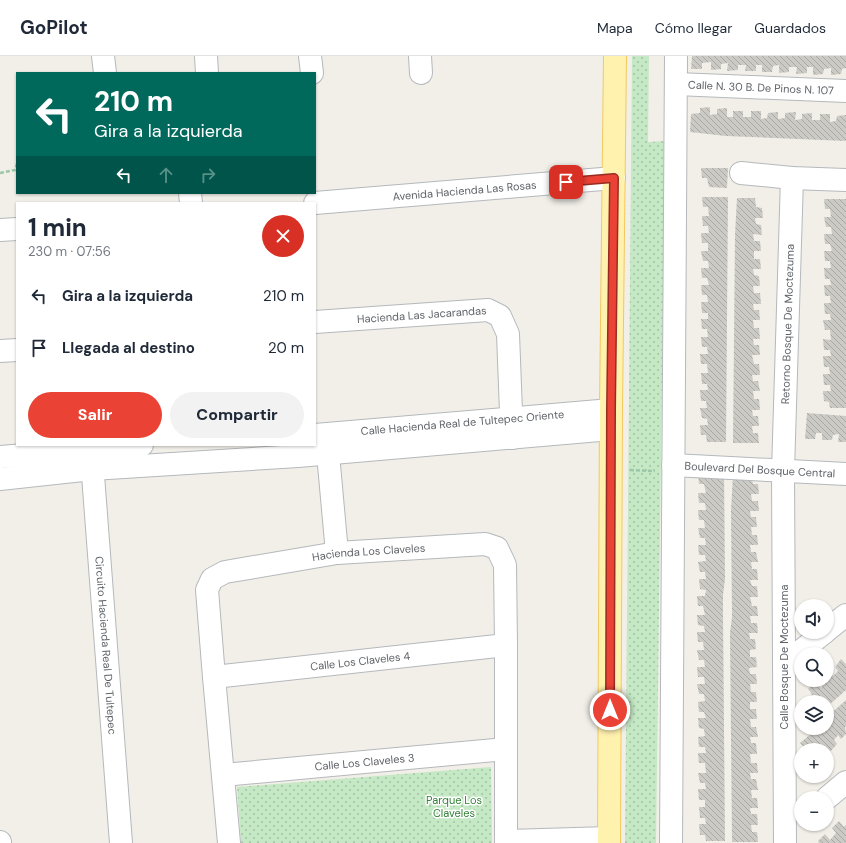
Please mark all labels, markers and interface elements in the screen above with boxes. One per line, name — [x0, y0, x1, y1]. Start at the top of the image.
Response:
text: GoPilot — [20, 15, 88, 40]
text: Mapa — [597, 19, 633, 37]
text: Cómo llegar — [655, 19, 732, 37]
text: Guardados — [754, 19, 826, 37]
street label: Calle N. 30 B. De Pinos N. 107 — [688, 77, 834, 97]
text: 210 m — [94, 83, 173, 120]
icon: left — [28, 88, 80, 140]
text: Gira a la izquierda — [94, 119, 242, 143]
icon: left — [113, 164, 135, 186]
icon: ahead — [155, 164, 177, 186]
icon: right — [197, 164, 219, 186]
pin — [549, 165, 583, 199]
icon: arrive — [555, 171, 577, 193]
street label: Avenida Hacienda Las Rosas — [392, 178, 537, 203]
text: 1 min — [28, 212, 87, 243]
button: close — [262, 215, 304, 257]
text: 230 m · 07:56 — [28, 243, 111, 260]
street label: Retorno Bosque De Moctezuma — [778, 244, 797, 404]
icon: left — [28, 285, 50, 307]
text: Gira a la izquierda — [62, 286, 193, 306]
text: 210 m — [263, 286, 304, 306]
street label: Hacienda Las Jacarandas — [357, 303, 487, 326]
icon: arrive — [28, 337, 50, 359]
text: Llegada al destino — [62, 338, 195, 358]
text: 20 m — [268, 338, 304, 358]
button: Salir — [28, 392, 162, 438]
button: Compartir — [170, 392, 304, 438]
street label: Calle Hacienda Real de Tultepec Oriente — [360, 407, 565, 438]
street label: Boulevard Del Bosque Central — [684, 459, 836, 480]
street label: Hacienda Los Claveles — [311, 541, 426, 564]
street label: Circuito Hacienda Real De Tultepec — [92, 556, 120, 735]
street label: Calle Bosque De Moctezuma — [777, 584, 791, 730]
map controls — [794, 599, 834, 831]
button: sound — [794, 599, 834, 639]
button: search — [794, 647, 834, 687]
street label: Calle Los Claveles 4 — [310, 649, 411, 673]
position arrow — [589, 689, 631, 731]
button: layers — [794, 695, 834, 735]
button: + — [794, 743, 834, 783]
street label: Calle Los Claveles 3 — [314, 750, 415, 774]
button: − — [794, 791, 834, 831]
park label: Parque Los Claveles — [426, 793, 482, 820]

